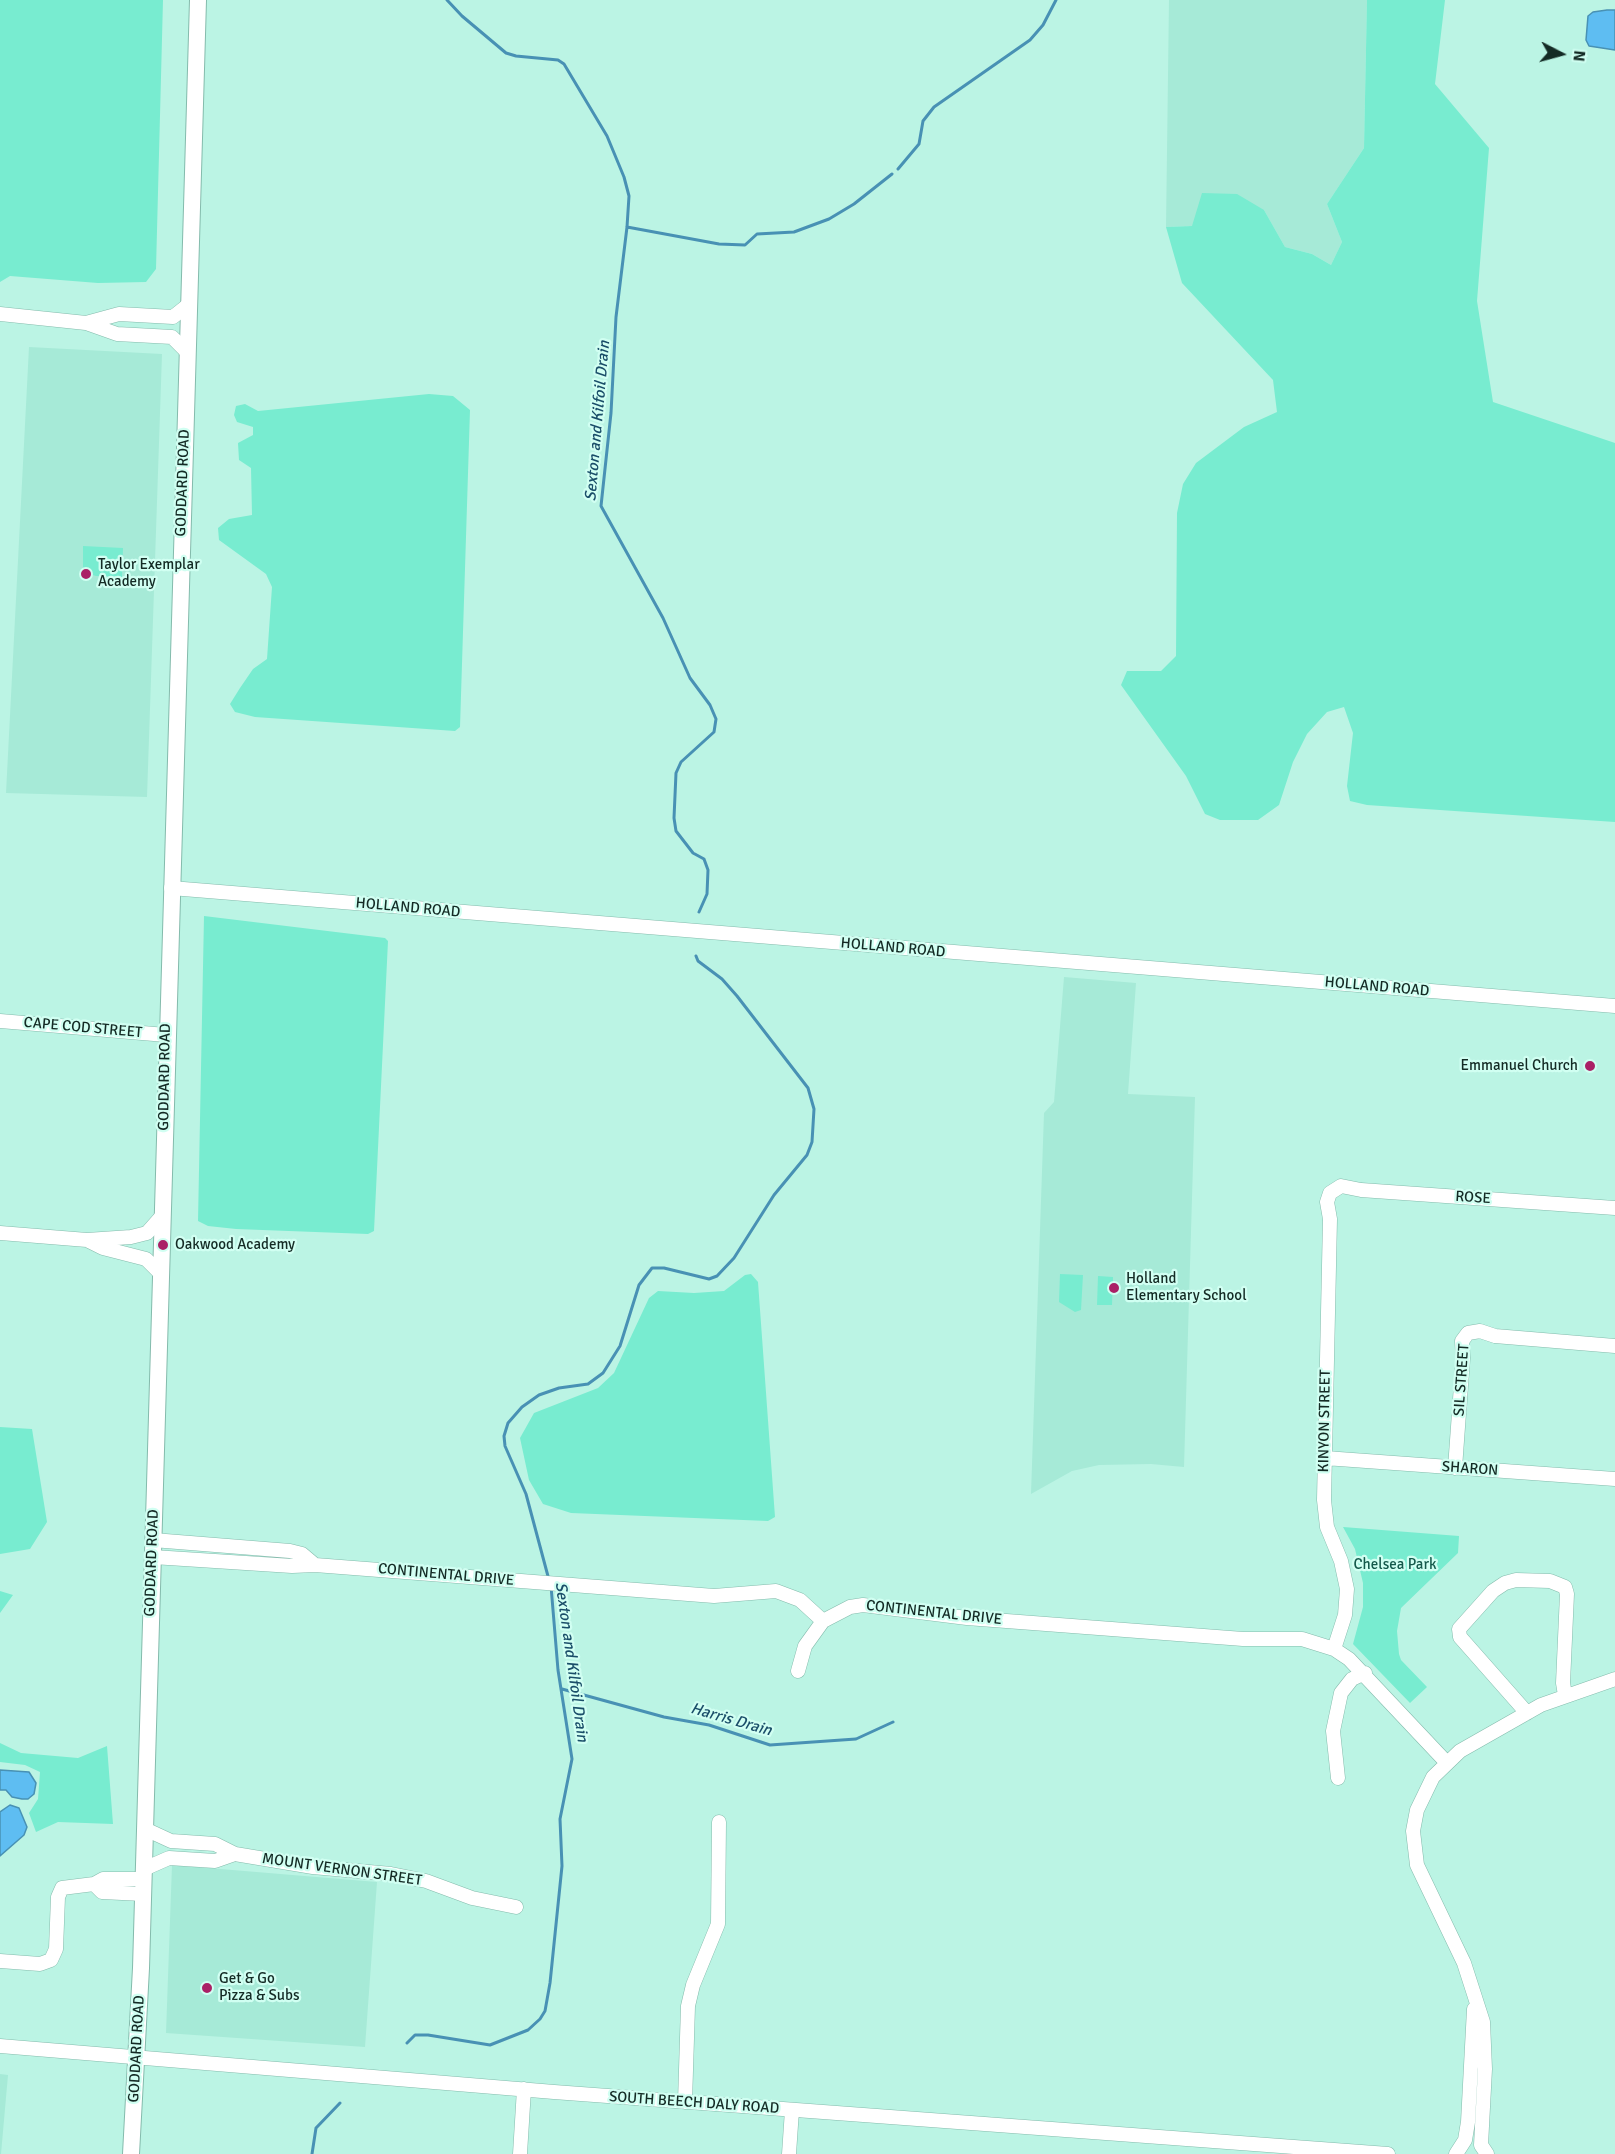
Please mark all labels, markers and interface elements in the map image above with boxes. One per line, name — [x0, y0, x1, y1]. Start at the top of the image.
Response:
north arrow — [1531, 24, 1591, 84]
text: N — [1568, 49, 1589, 62]
water label: Sexton and Kilfoil Drain — [581, 340, 615, 502]
street label: GODDARD ROAD — [172, 429, 194, 537]
place label: Taylor Exemplar Academy — [98, 556, 200, 591]
marker: Taylor Exemplar Academy — [79, 567, 93, 581]
street label: HOLLAND ROAD — [355, 894, 461, 922]
street label: HOLLAND ROAD — [840, 934, 946, 962]
street label: HOLLAND ROAD — [1324, 973, 1430, 1001]
street label: CAPE COD STREET — [23, 1014, 143, 1042]
street label: GODDARD ROAD — [155, 1023, 175, 1131]
place label: Emmanuel Church — [1461, 1057, 1578, 1075]
marker: Emmanuel Church — [1583, 1059, 1597, 1073]
street label: ROSE — [1455, 1188, 1491, 1208]
place label: Oakwood Academy — [175, 1236, 295, 1254]
marker: Oakwood Academy — [156, 1238, 170, 1252]
place label: Holland Elementary School — [1126, 1270, 1247, 1305]
marker: Holland Elementary School — [1107, 1281, 1121, 1295]
street label: SIL STREET — [1450, 1343, 1474, 1417]
street label: KINYON STREET — [1315, 1369, 1335, 1473]
street label: SHARON — [1441, 1458, 1499, 1480]
street label: GODDARD ROAD — [141, 1509, 163, 1617]
park label: Chelsea Park — [1354, 1556, 1436, 1574]
street label: CONTINENTAL DRIVE — [377, 1560, 515, 1590]
water label: Sexton and Kilfoil Drain — [550, 1581, 592, 1743]
street label: CONTINENTAL DRIVE — [865, 1597, 1003, 1629]
water label: Harris Drain — [688, 1699, 774, 1741]
street label: MOUNT VERNON STREET — [261, 1850, 423, 1890]
place label: Get & Go Pizza & Subs — [219, 1970, 300, 2005]
marker: Get & Go Pizza & Subs — [200, 1981, 214, 1995]
street label: GODDARD ROAD — [125, 1995, 149, 2103]
street label: SOUTH BEECH DALY ROAD — [608, 2088, 780, 2118]

